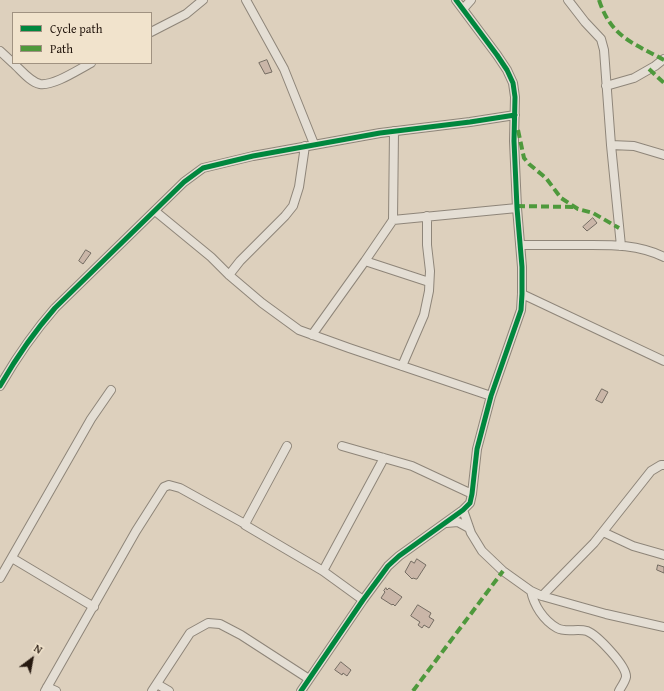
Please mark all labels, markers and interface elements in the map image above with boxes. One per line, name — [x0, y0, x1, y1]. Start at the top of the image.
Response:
legend — [12, 12, 152, 64]
text: Cycle path — [50, 20, 102, 37]
text: Path — [50, 40, 73, 57]
north arrow — [12, 639, 52, 679]
text: N — [31, 640, 46, 658]

